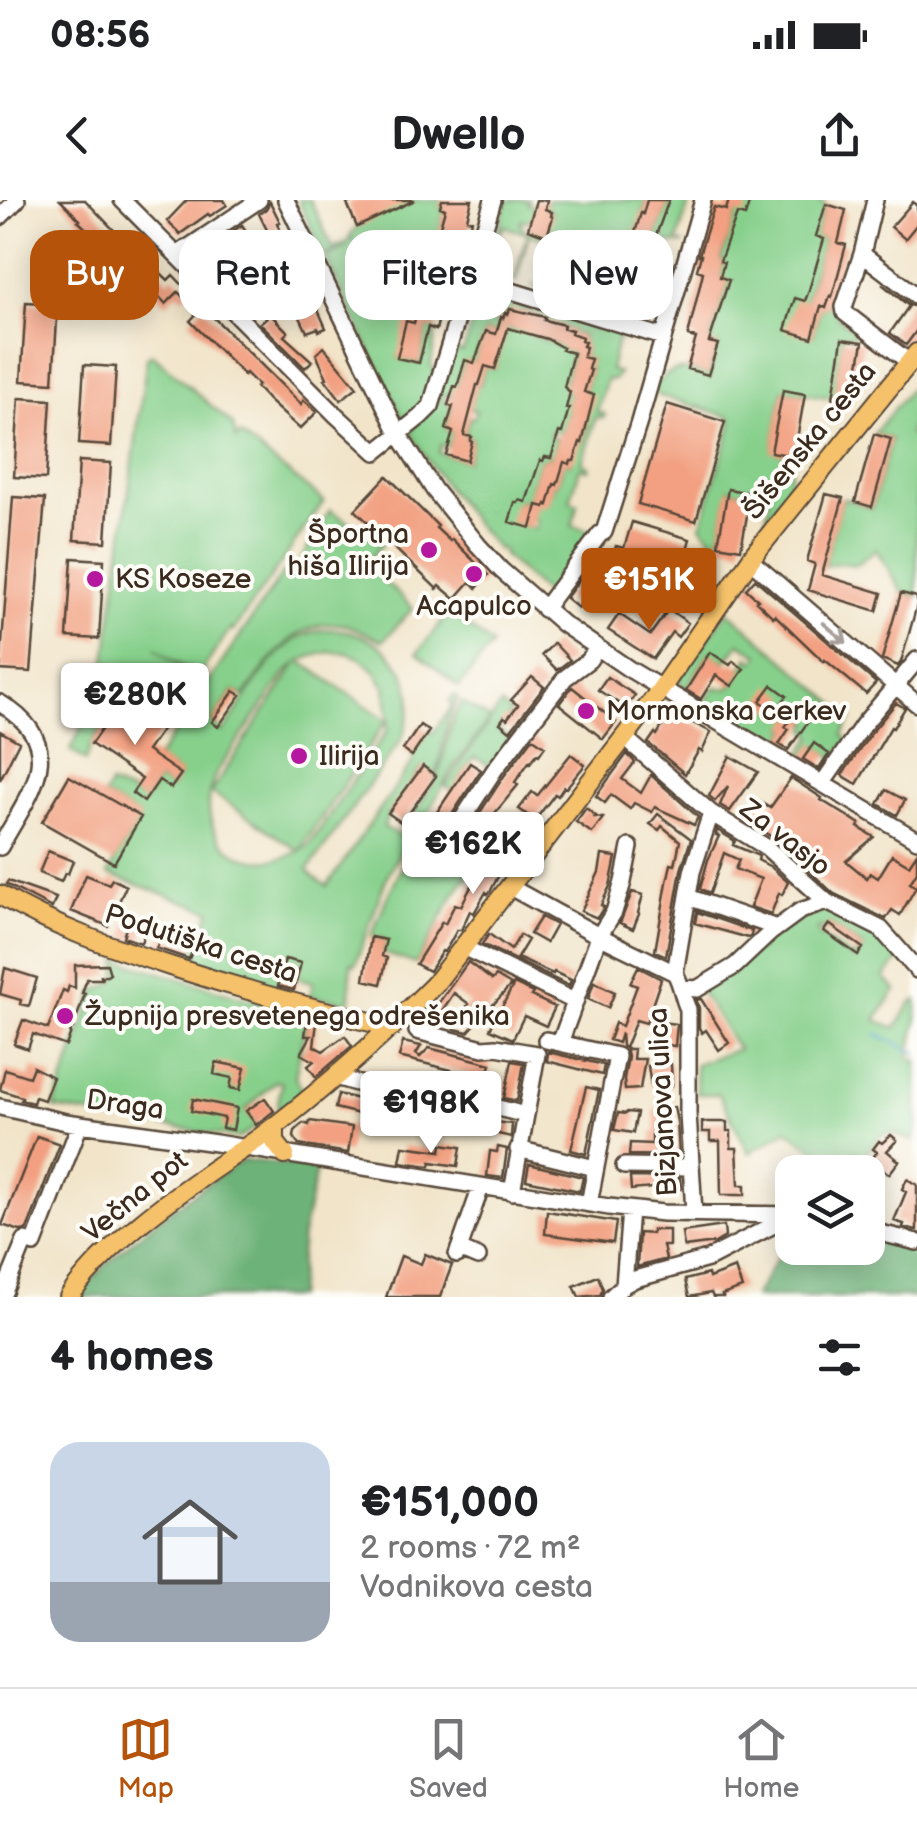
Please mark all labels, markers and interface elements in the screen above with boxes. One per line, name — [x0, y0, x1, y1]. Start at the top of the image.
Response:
text: 08:56 — [50, 13, 151, 58]
icon: back — [50, 108, 105, 163]
text: Dwello — [391, 108, 526, 163]
icon: share — [812, 108, 867, 163]
chip: Buy — [30, 230, 159, 320]
chip: Rent — [179, 230, 325, 320]
chip: Filters — [345, 230, 513, 320]
chip: New — [533, 230, 673, 320]
street label: Šišenska cesta — [737, 356, 883, 526]
place label: Športna hiša Ilirija — [287, 518, 409, 583]
marker: Športna hiša Ilirija — [418, 539, 440, 561]
pin: €151K — [579, 548, 719, 633]
text: €151K — [603, 561, 695, 600]
place label: KS Koseze — [115, 563, 251, 596]
marker: Acapulco — [463, 563, 485, 585]
marker: KS Koseze — [84, 568, 106, 590]
place label: Acapulco — [416, 590, 532, 623]
one-way arrow — [822, 621, 847, 644]
pin: €280K — [65, 663, 205, 748]
text: €280K — [83, 676, 187, 715]
place label: Mormonska cerkev — [606, 695, 847, 728]
marker: Mormonska cerkev — [575, 700, 597, 722]
place label: Ilirija — [319, 740, 380, 773]
marker: Ilirija — [288, 745, 310, 767]
street label: Za vasjo — [732, 792, 837, 884]
pin: €162K — [403, 812, 543, 897]
text: €162K — [424, 825, 522, 864]
street label: Podutiška cesta — [101, 897, 301, 991]
place label: Župnija presvetenega odrešenika — [84, 999, 510, 1033]
marker: Župnija presvetenega odrešenika — [54, 1005, 76, 1027]
street label: Bizjanova ulica — [642, 1007, 684, 1197]
pin: €198K — [361, 1071, 501, 1156]
street label: Draga — [84, 1083, 166, 1127]
text: €198K — [382, 1084, 480, 1123]
street label: Večna pot — [76, 1144, 195, 1250]
map controls — [775, 1155, 885, 1265]
button: layers — [775, 1155, 885, 1265]
icon: filters — [812, 1330, 867, 1385]
text: 4 homes — [50, 1332, 214, 1383]
text: €151,000 — [360, 1478, 539, 1529]
icon: home — [130, 1482, 250, 1602]
text: 2 rooms · 72 m² — [360, 1529, 581, 1568]
text: Vodnikova cesta — [360, 1568, 593, 1607]
tab: Map — [118, 1712, 174, 1805]
tab: Saved — [409, 1712, 488, 1805]
tab: Home — [723, 1712, 799, 1805]

